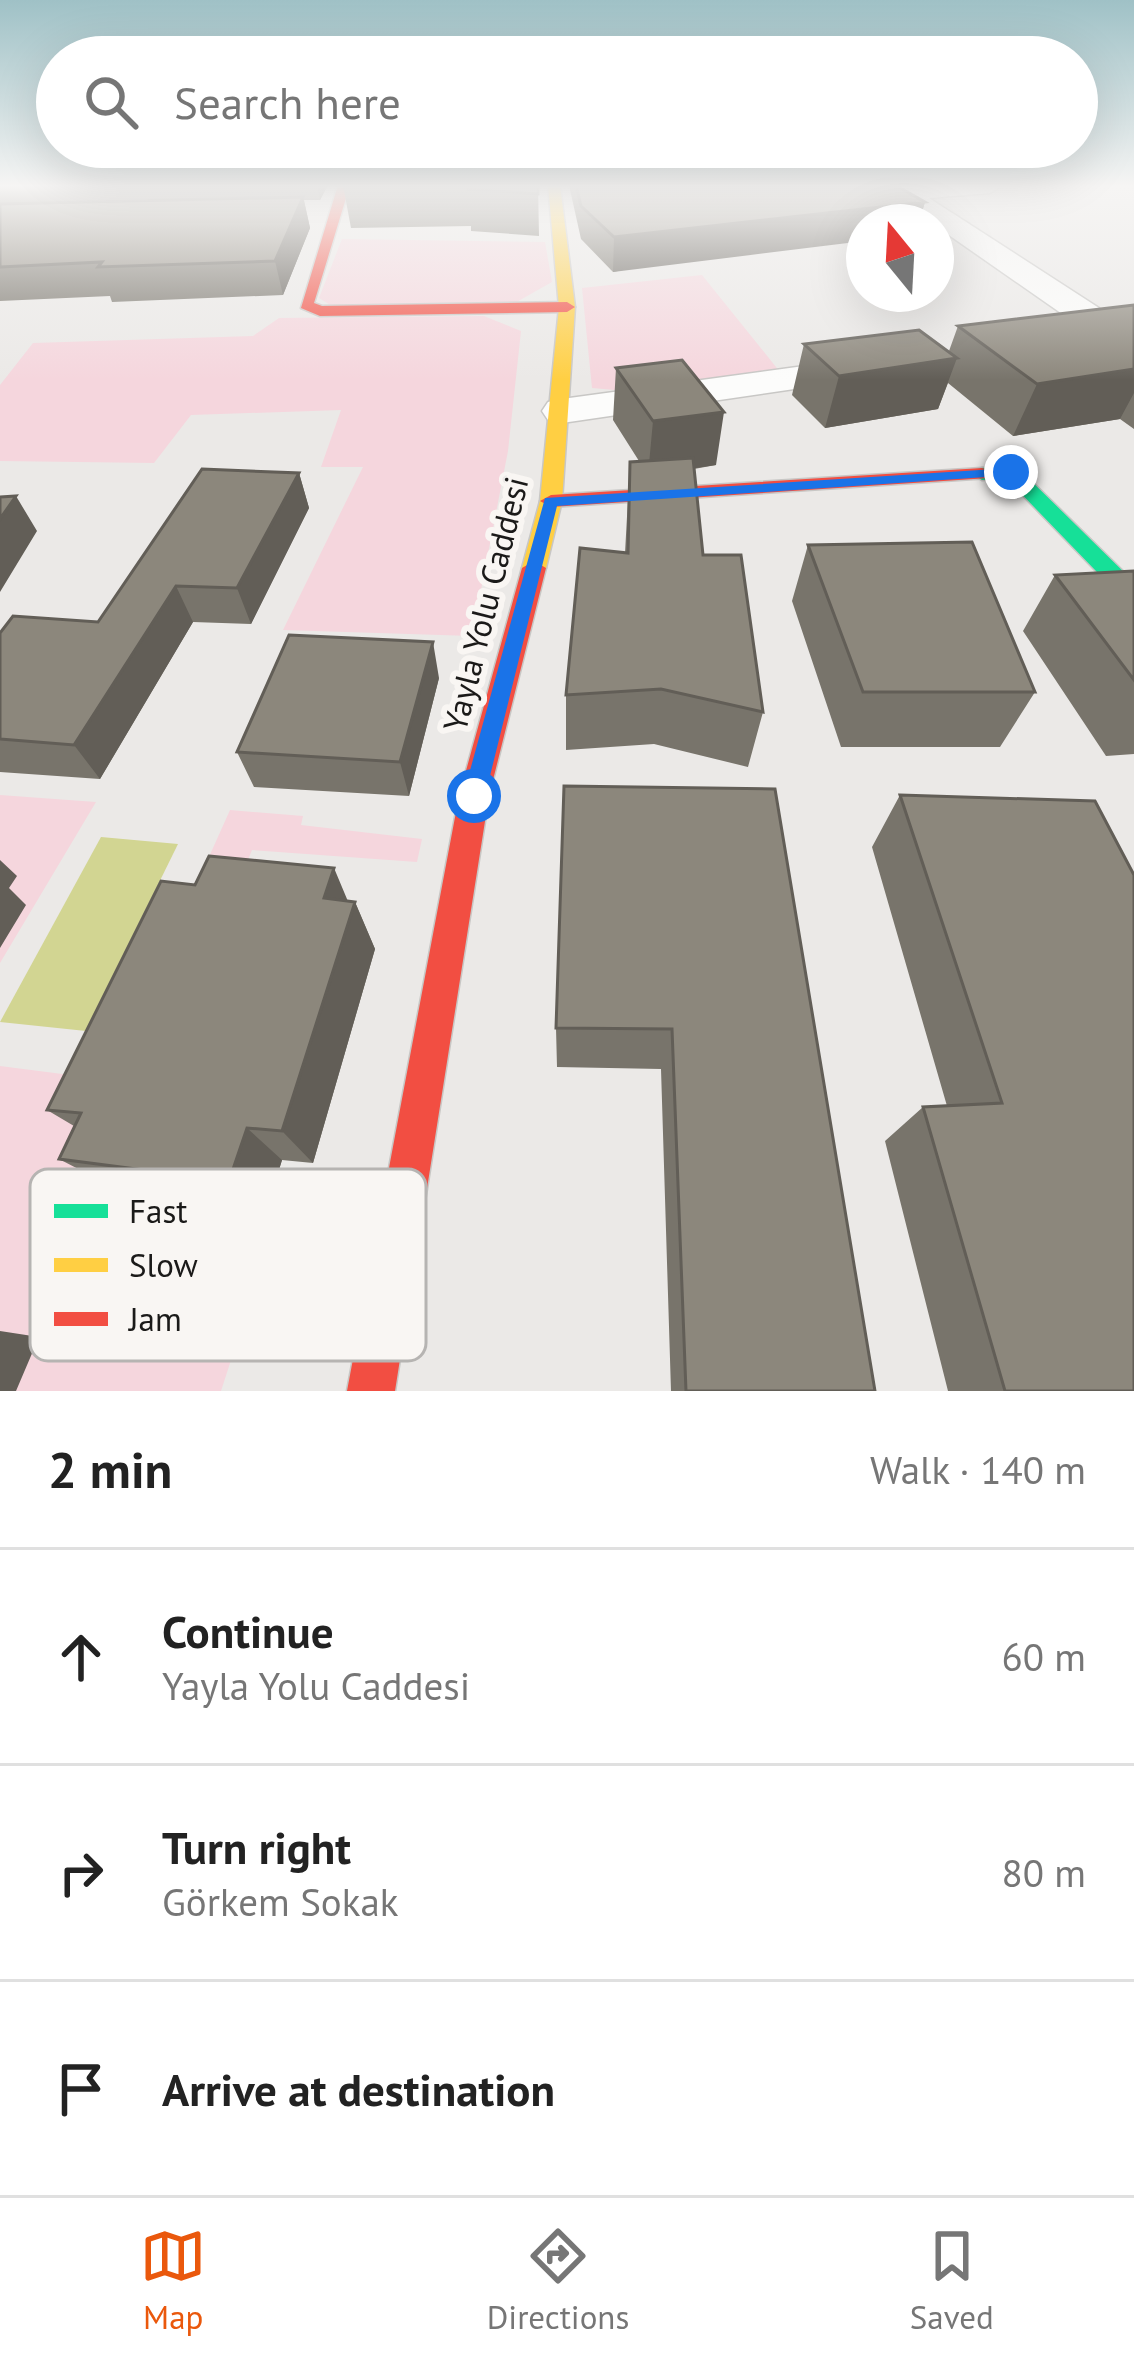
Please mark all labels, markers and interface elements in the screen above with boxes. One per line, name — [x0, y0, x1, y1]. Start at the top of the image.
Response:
search box — [36, 36, 1098, 168]
icon: search — [78, 69, 144, 135]
text: Search here — [174, 73, 401, 131]
north arrow — [846, 204, 954, 312]
route end — [984, 445, 1038, 499]
street label: Yayla Yolu Caddesi — [433, 472, 537, 736]
route start — [447, 769, 501, 823]
legend — [30, 1169, 426, 1361]
text: Fast — [129, 1189, 188, 1232]
text: Slow — [129, 1243, 198, 1286]
text: Jam — [127, 1297, 182, 1340]
text: 2 min — [48, 1436, 172, 1502]
text: Walk · 140 m — [870, 1444, 1086, 1495]
text: Continue — [162, 1602, 334, 1660]
icon: ahead — [48, 1624, 114, 1690]
text: 60 m — [1001, 1631, 1086, 1682]
text: Yayla Yolu Caddesi — [162, 1660, 470, 1711]
text: Turn right — [162, 1818, 351, 1876]
icon: right — [48, 1840, 114, 1906]
text: 80 m — [1001, 1847, 1086, 1898]
text: Görkem Sokak — [162, 1876, 398, 1927]
icon: arrive — [48, 2056, 114, 2122]
text: Arrive at destination — [162, 2060, 555, 2118]
tab: Map — [140, 2223, 206, 2338]
tab: Directions — [487, 2223, 629, 2338]
tab: Saved — [910, 2223, 994, 2338]

